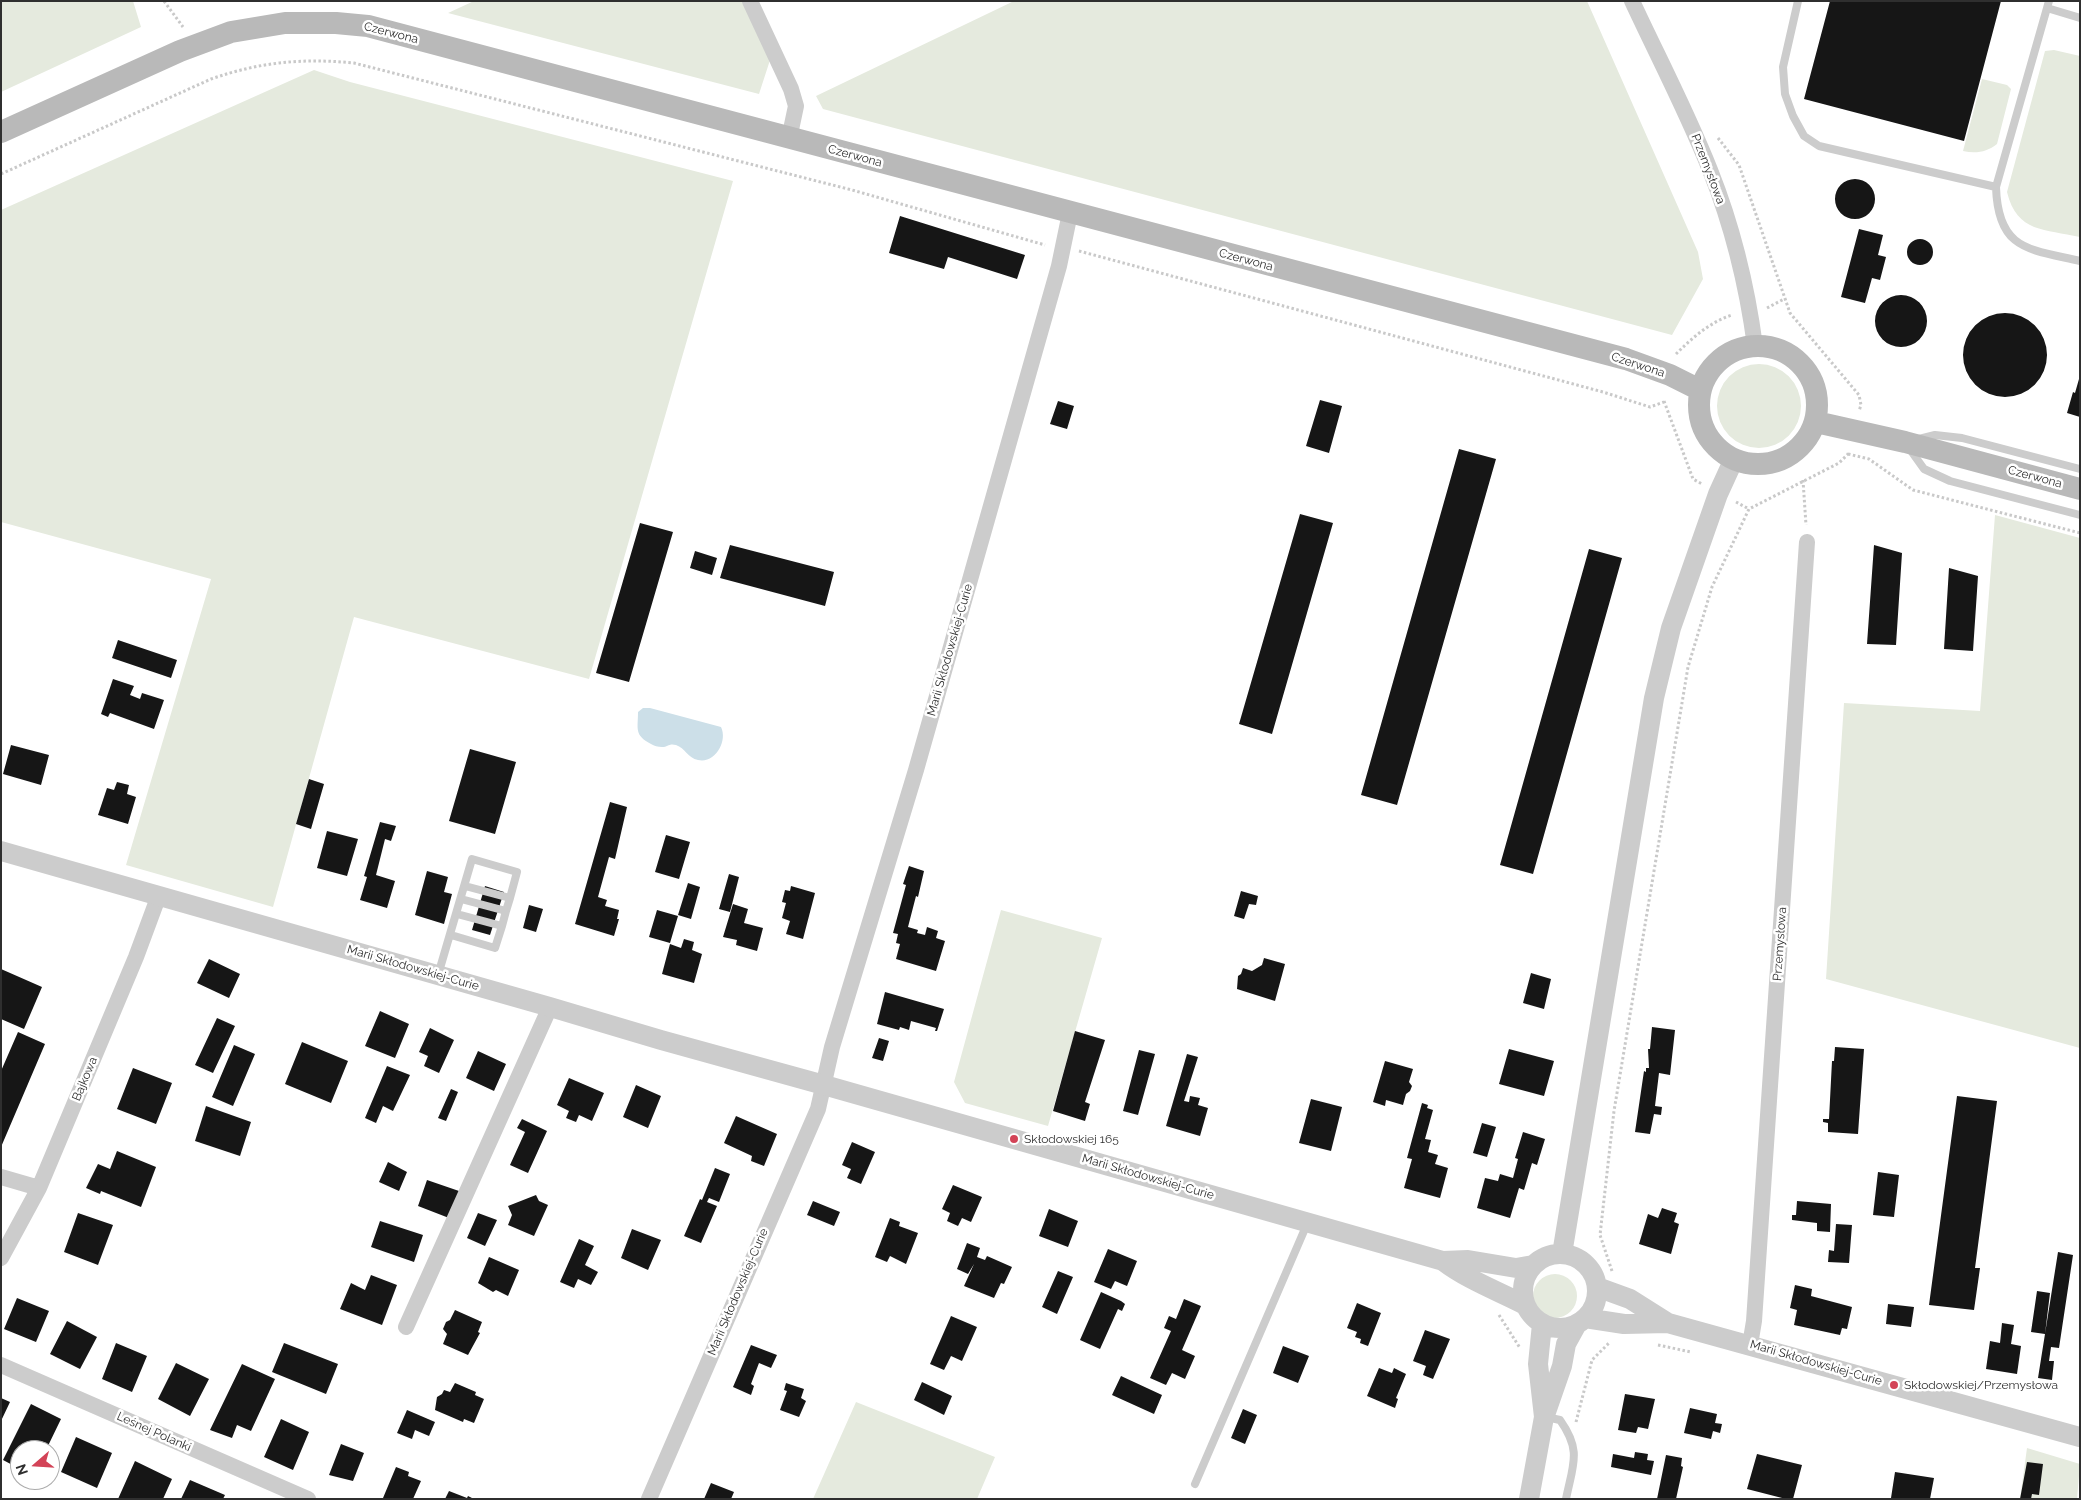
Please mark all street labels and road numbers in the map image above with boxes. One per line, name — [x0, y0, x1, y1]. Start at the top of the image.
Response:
street label: Czerwona — [362, 19, 420, 47]
street label: Przemysłowa — [1688, 132, 1728, 206]
street label: Czerwona — [826, 142, 884, 170]
street label: Czerwona — [1217, 246, 1275, 274]
street label: Czerwona — [1609, 350, 1667, 380]
street label: Czerwona — [2006, 463, 2064, 491]
street label: Marii Skłodowskiej-Curie — [924, 582, 976, 718]
street label: Przemysłowa — [1770, 907, 1790, 981]
street label: Marii Skłodowskiej-Curie — [345, 942, 481, 994]
street label: Bajkowa — [69, 1055, 101, 1103]
street label: Marii Skłodowskiej-Curie — [1080, 1151, 1216, 1203]
street label: Marii Skłodowskiej-Curie — [705, 1226, 771, 1358]
street label: Marii Skłodowskiej-Curie — [1748, 1337, 1884, 1389]
street label: Leśnej Polanki — [115, 1409, 193, 1455]

